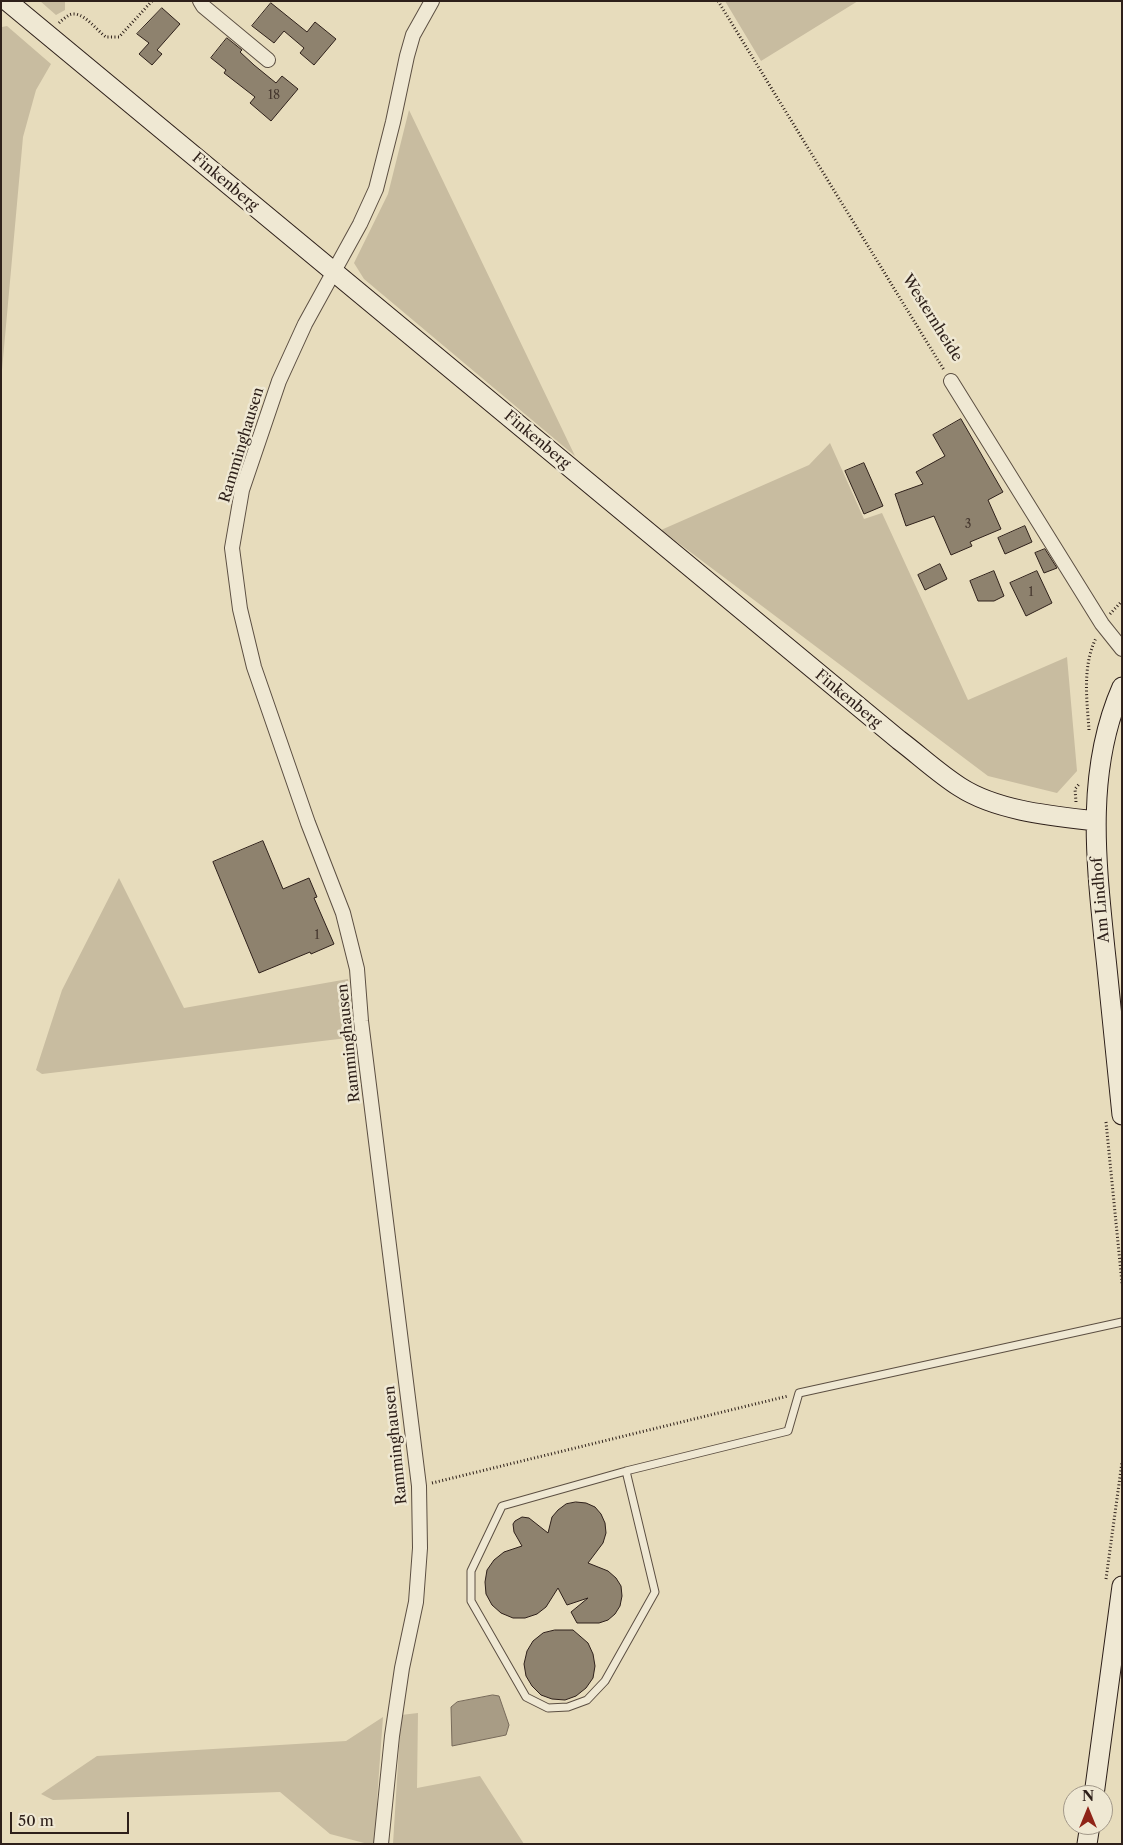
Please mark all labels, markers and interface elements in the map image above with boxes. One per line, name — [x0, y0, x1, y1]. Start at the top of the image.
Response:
house number: 18 — [268, 89, 280, 103]
street label: Finkenberg — [188, 149, 262, 215]
street label: Westernheide — [898, 271, 966, 365]
street label: Ramminghausen — [216, 385, 268, 505]
street label: Finkenberg — [500, 407, 574, 473]
house number: 3 — [965, 518, 971, 532]
house number: 1 — [1028, 586, 1034, 600]
street label: Finkenberg — [811, 666, 885, 732]
street label: Am Lindhof — [1088, 856, 1114, 944]
house number: 1 — [314, 929, 320, 943]
street label: Ramminghausen — [334, 983, 364, 1103]
street label: Ramminghausen — [381, 1385, 411, 1505]
north arrow — [1063, 1785, 1113, 1835]
text: N — [1082, 1787, 1094, 1805]
scale bar — [12, 1802, 131, 1834]
text: 50 m — [18, 1811, 54, 1830]

